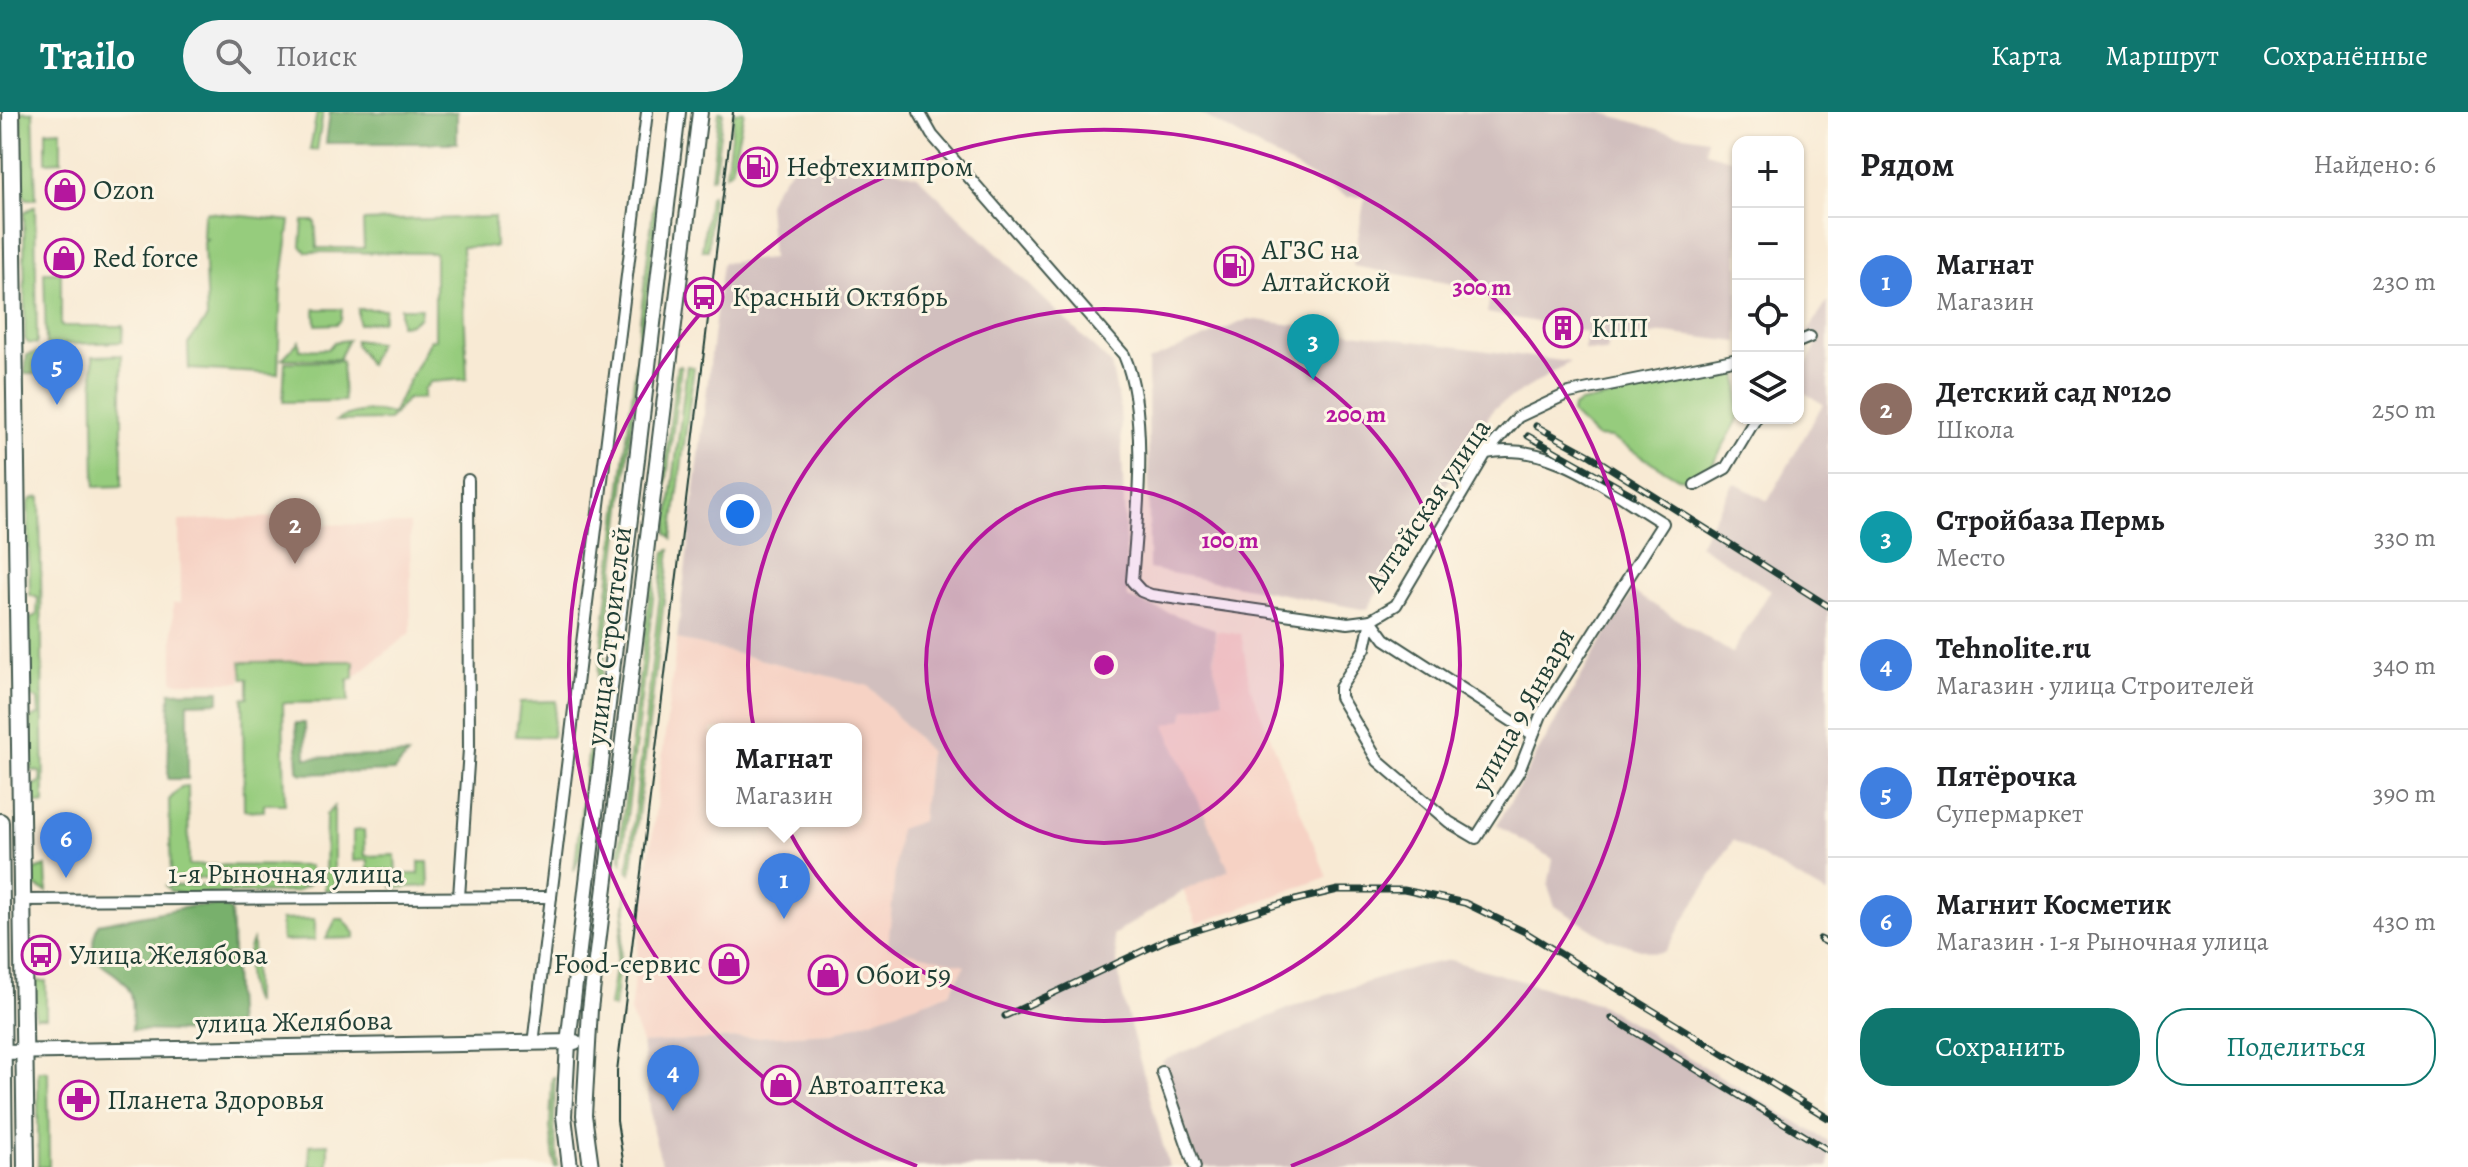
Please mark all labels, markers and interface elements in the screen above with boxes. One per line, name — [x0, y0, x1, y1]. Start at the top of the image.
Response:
search box — [183, 20, 743, 92]
text: Trailo — [40, 30, 135, 82]
icon: search — [211, 34, 255, 78]
text: Поиск — [275, 36, 357, 76]
text: Карта — [1991, 37, 2062, 75]
text: Маршрут — [2106, 37, 2219, 75]
text: Сохранённые — [2263, 37, 2428, 75]
map controls — [1732, 136, 1804, 424]
button: + — [1732, 136, 1804, 208]
text: Рядом — [1860, 141, 1954, 188]
fuel station icon: Нефтехимпром — [737, 146, 779, 188]
text: Найдено: 6 — [2313, 147, 2436, 182]
place label: Нефтехимпром — [786, 148, 973, 186]
shop icon: Ozon — [44, 169, 86, 211]
place label: Ozon — [93, 171, 155, 209]
button: − — [1732, 208, 1804, 280]
place label: АГЗС на Алтайской — [1261, 231, 1391, 301]
shop icon: Red force — [43, 237, 85, 279]
place label: Red force — [92, 239, 199, 277]
text: Магнат — [1936, 244, 2034, 284]
fuel station icon: АГЗС на Алтайской — [1213, 245, 1255, 287]
text: 1 — [1881, 264, 1891, 299]
text: 230 m — [2372, 264, 2436, 299]
text: 300 m — [1453, 271, 1511, 303]
bus stop icon: Красный Октябрь — [683, 276, 725, 318]
place label: Красный Октябрь — [732, 278, 948, 316]
button: locate — [1732, 280, 1804, 352]
text: Магазин — [1936, 284, 2034, 319]
building icon: КПП — [1542, 307, 1584, 349]
place label: КПП — [1591, 309, 1649, 347]
pin: 3 — [1287, 314, 1339, 380]
pin: 5 — [31, 339, 83, 405]
button: layers — [1732, 352, 1804, 424]
text: Детский сад №120 — [1936, 372, 2171, 412]
text: 2 — [1880, 392, 1892, 427]
text: 250 m — [2372, 392, 2436, 427]
text: 200 m — [1326, 398, 1386, 430]
street label: Алтайская улица — [1355, 411, 1500, 600]
text: Школа — [1936, 412, 2014, 447]
your location — [720, 494, 760, 534]
pin: 2 — [269, 498, 321, 564]
text: Стройбаза Пермь — [1936, 500, 2164, 540]
text: 3 — [1880, 520, 1892, 555]
text: 330 m — [2374, 520, 2436, 555]
street label: улица Строителей — [577, 524, 641, 749]
text: 100 m — [1201, 524, 1259, 556]
text: Место — [1936, 540, 2005, 575]
street label: улица 9 Января — [1462, 621, 1584, 800]
text: Tehnolite.ru — [1936, 628, 2091, 668]
text: 4 — [1880, 648, 1892, 683]
text: 340 m — [2373, 648, 2436, 683]
centre of rings — [1090, 651, 1118, 679]
text: Магазин · улица Строителей — [1936, 668, 2254, 703]
popup — [706, 723, 862, 827]
text: Магнат — [735, 738, 833, 778]
text: Пятёрочка — [1936, 756, 2077, 796]
text: 5 — [1880, 776, 1892, 811]
text: 390 m — [2373, 776, 2436, 811]
text: Магазин — [735, 778, 833, 813]
text: Супермаркет — [1936, 796, 2084, 831]
pin: 6 — [40, 812, 92, 878]
pin: 1 — [758, 853, 810, 919]
street label: 1-я Рыночная улица — [168, 855, 404, 893]
text: Магнит Косметик — [1936, 884, 2172, 924]
text: 6 — [1880, 904, 1892, 939]
text: 430 m — [2373, 904, 2436, 939]
text: Магазин · 1-я Рыночная улица — [1936, 924, 2269, 959]
bus stop icon: Улица Желябова — [20, 934, 62, 976]
place label: Улица Желябова — [69, 936, 268, 974]
shop icon: Food-сервис — [708, 943, 750, 985]
place label: Food-сервис — [553, 945, 701, 983]
shop icon: Обои 59 — [807, 954, 849, 996]
place label: Обои 59 — [856, 956, 951, 994]
street label: улица Желябова — [194, 1001, 393, 1043]
button: Сохранить — [1860, 1008, 2140, 1086]
button: Поделиться — [2156, 1008, 2436, 1086]
pin: 4 — [647, 1045, 699, 1111]
shop icon: Автоаптека — [760, 1064, 802, 1106]
place label: Автоаптека — [808, 1066, 946, 1104]
pharmacy icon: Планета Здоровья — [58, 1079, 100, 1121]
place label: Планета Здоровья — [107, 1081, 324, 1119]

